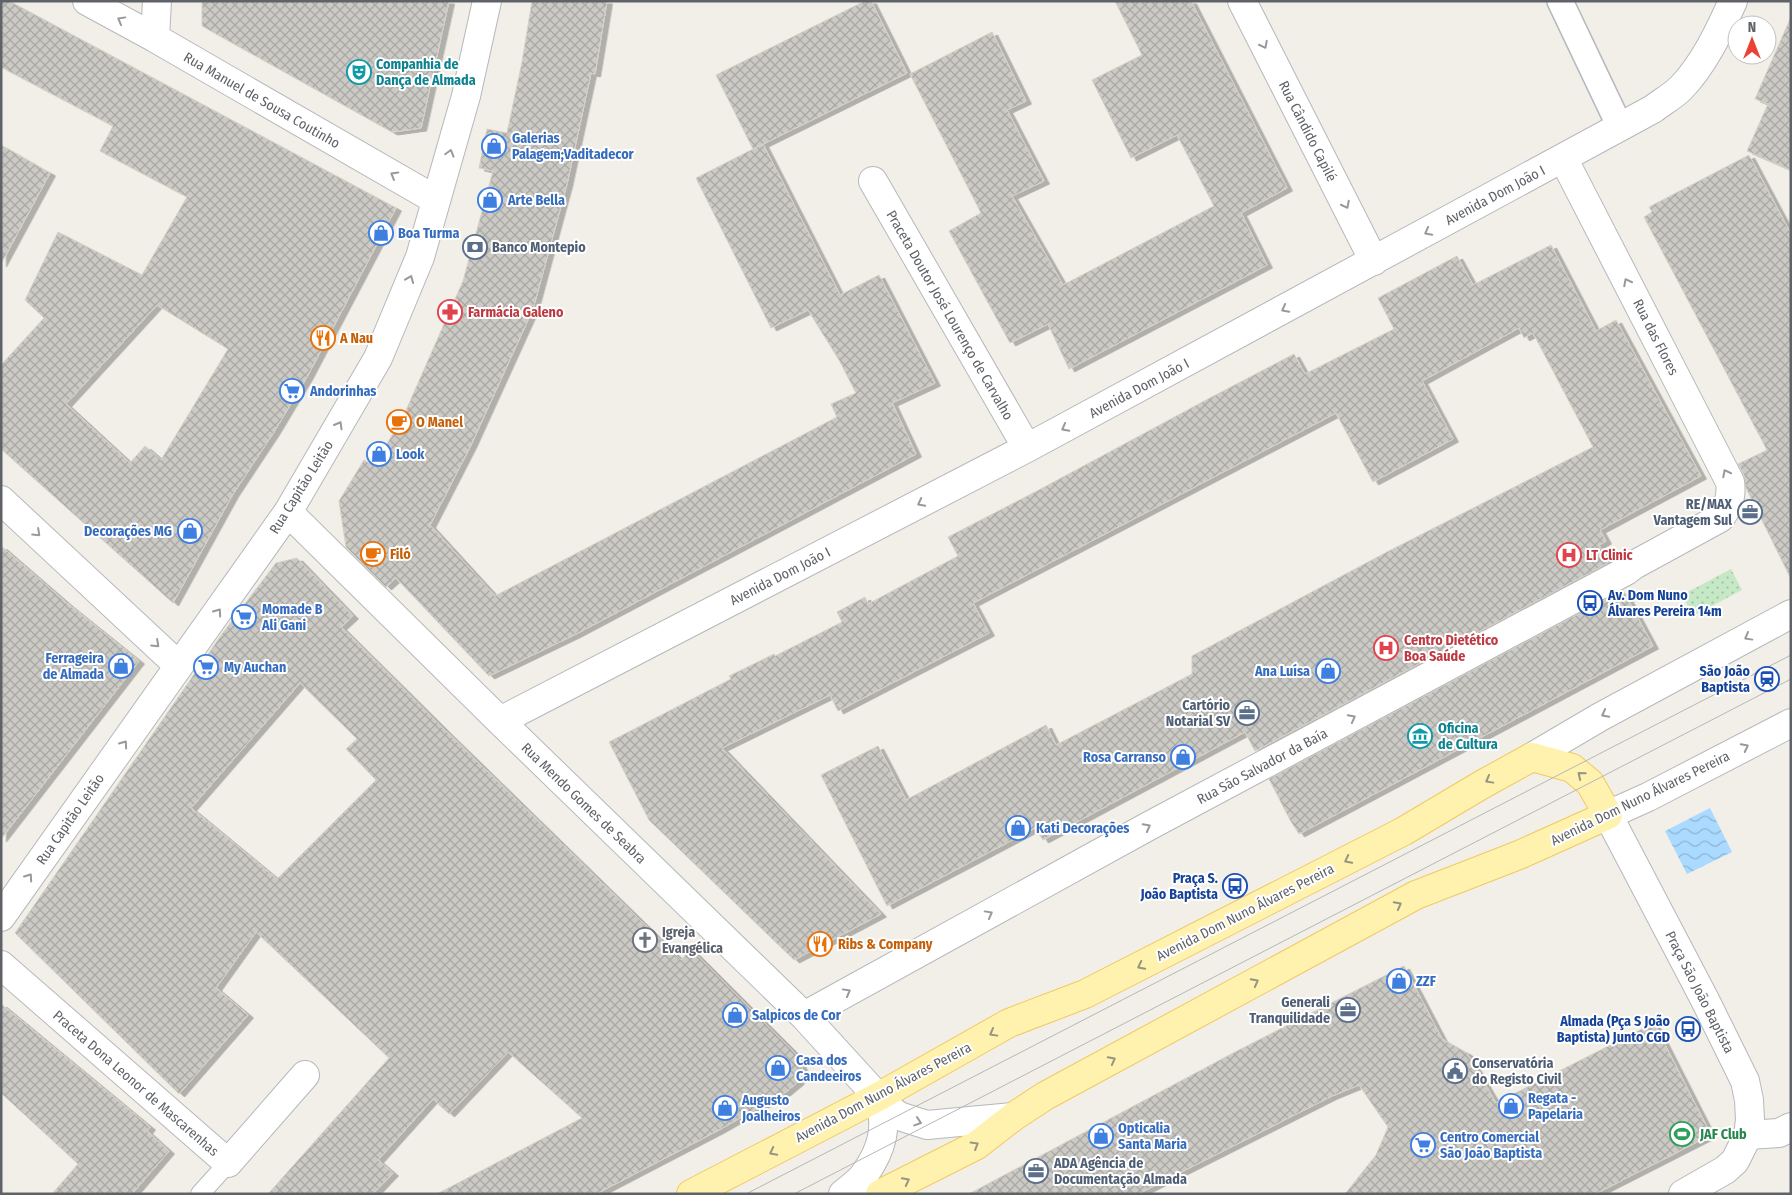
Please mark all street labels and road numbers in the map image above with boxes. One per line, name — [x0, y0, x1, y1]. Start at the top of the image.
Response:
street label: Rua Manuel de Sousa Coutinho — [181, 49, 343, 152]
street label: Rua Cândido Capilé — [1275, 78, 1340, 185]
street label: Avenida Dom João I — [1442, 162, 1548, 229]
street label: Praceta Doutor José Lourenço de Carvalho — [882, 207, 1017, 423]
street label: Rua das Flores — [1629, 296, 1682, 378]
street label: Avenida Dom João I — [1086, 355, 1192, 422]
street label: Rua Capitão Leitão — [266, 437, 337, 537]
street label: Avenida Dom João I — [727, 544, 833, 609]
street label: Rua São Salvador da Baía — [1194, 725, 1330, 808]
street label: Rua Mendo Gomes de Seabra — [518, 739, 650, 868]
street label: Avenida Dom Nuno Álvares Pereira — [1548, 747, 1733, 849]
street label: Rua Capitão Leitão — [33, 771, 108, 868]
street label: Avenida Dom Nuno Álvares Pereira — [1153, 859, 1337, 965]
street label: Praça São João Baptista — [1661, 928, 1738, 1056]
street label: Praceta Dona Leonor de Mascarenhas — [49, 1007, 222, 1160]
street label: Avenida Dom Nuno Álvares Pereira — [792, 1038, 974, 1146]

